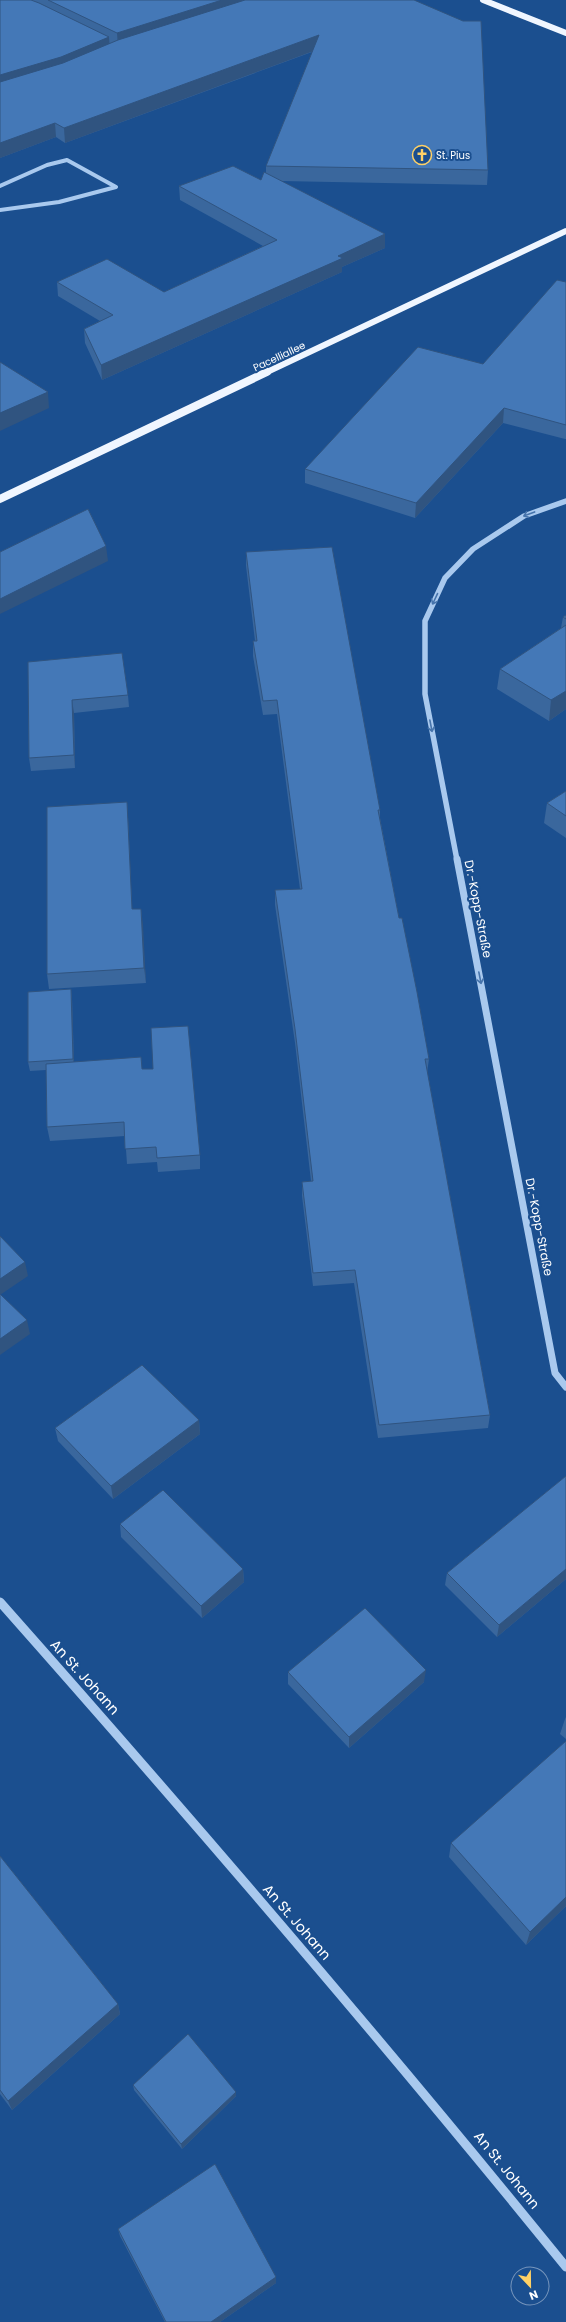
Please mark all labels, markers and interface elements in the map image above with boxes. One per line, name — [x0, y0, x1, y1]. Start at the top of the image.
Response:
church icon: St. Pius — [411, 144, 433, 166]
place label: St. Pius — [436, 148, 470, 163]
street label: Pacelliallee — [251, 338, 308, 375]
one-way arrow — [524, 511, 536, 519]
one-way arrow — [431, 593, 438, 605]
one-way arrow — [428, 719, 436, 732]
street label: Dr.-Kopp-Straße — [461, 858, 496, 959]
one-way arrow — [476, 971, 484, 984]
street label: Dr.-Kopp-Straße — [522, 1176, 557, 1277]
street label: An St. Johann — [46, 1635, 124, 1719]
street label: An St. Johann — [258, 1880, 336, 1964]
street label: An St. Johann — [469, 2127, 545, 2213]
north arrow — [510, 2266, 550, 2306]
text: N — [527, 2286, 541, 2304]

